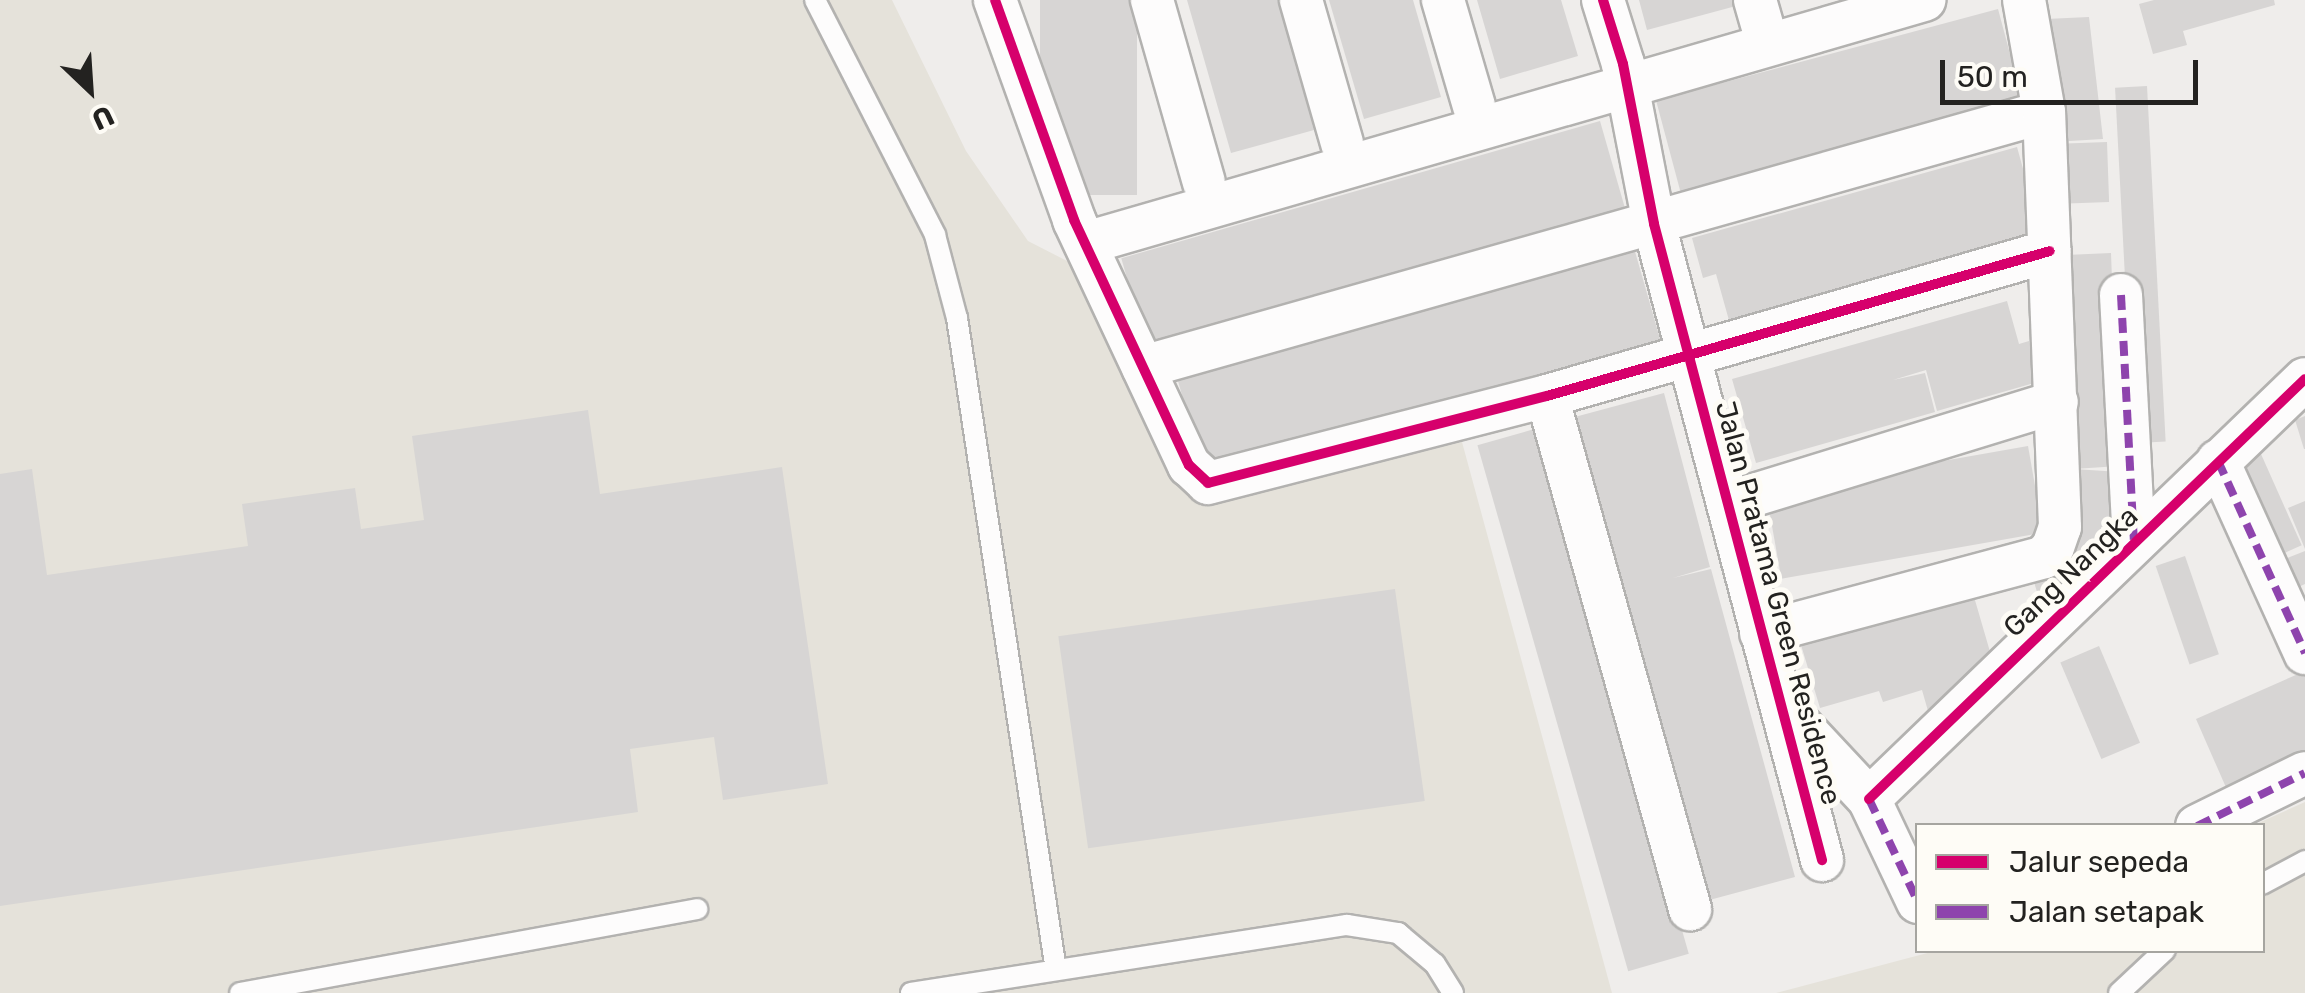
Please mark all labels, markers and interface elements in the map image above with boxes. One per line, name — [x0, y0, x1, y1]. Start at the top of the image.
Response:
north arrow — [40, 40, 140, 140]
scale bar — [1945, 40, 2202, 102]
text: 50 m — [1957, 59, 2028, 95]
text: U — [87, 98, 119, 137]
street label: Jalan Pratama Green Residence — [1708, 398, 1848, 808]
street label: Gang Nangka — [1997, 500, 2145, 644]
legend — [1915, 823, 2265, 953]
text: Jalur sepeda — [2009, 844, 2189, 880]
text: Jalan setapak — [2009, 894, 2204, 930]

